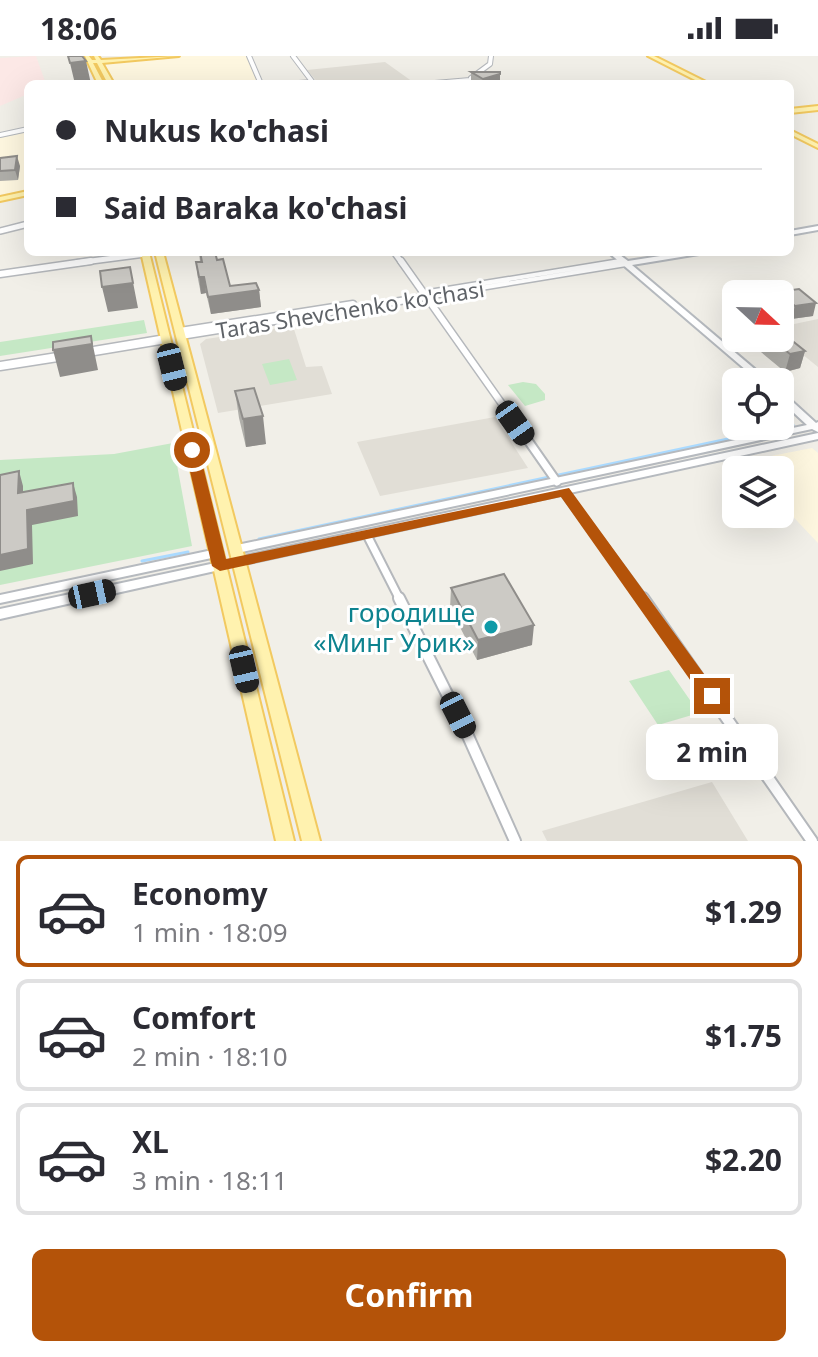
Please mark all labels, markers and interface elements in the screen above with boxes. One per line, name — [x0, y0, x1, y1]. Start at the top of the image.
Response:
text: 18:06 — [40, 8, 117, 49]
text: Nukus ko'chasi — [104, 110, 329, 151]
text: Said Baraka ko'chasi — [104, 187, 408, 228]
street label: Taras Shevchenko ko'chasi — [214, 273, 486, 345]
north arrow — [722, 280, 794, 352]
map controls — [722, 280, 794, 528]
car — [155, 341, 189, 393]
button: locate — [722, 368, 794, 440]
car — [491, 396, 539, 450]
route start — [174, 432, 210, 468]
button: layers — [722, 456, 794, 528]
car — [66, 577, 118, 611]
place label: городище «Минг Урик» — [313, 594, 475, 660]
marker: городище «Минг Урик» — [482, 618, 500, 636]
car — [227, 643, 261, 695]
route end — [694, 678, 730, 714]
car — [436, 688, 480, 742]
callout: 2 min — [646, 724, 778, 780]
text: 2 min — [676, 734, 748, 770]
text: Economy — [132, 873, 268, 914]
icon: car — [36, 875, 108, 947]
text: $1.29 — [705, 891, 782, 932]
text: 1 min · 18:09 — [132, 914, 288, 950]
text: Comfort — [132, 997, 256, 1038]
icon: car — [36, 999, 108, 1071]
text: $1.75 — [705, 1015, 782, 1056]
text: 2 min · 18:10 — [132, 1038, 288, 1074]
text: XL — [132, 1121, 169, 1162]
icon: car — [36, 1123, 108, 1195]
text: $2.20 — [705, 1139, 782, 1180]
text: 3 min · 18:11 — [132, 1162, 288, 1198]
button: Confirm — [32, 1249, 786, 1341]

